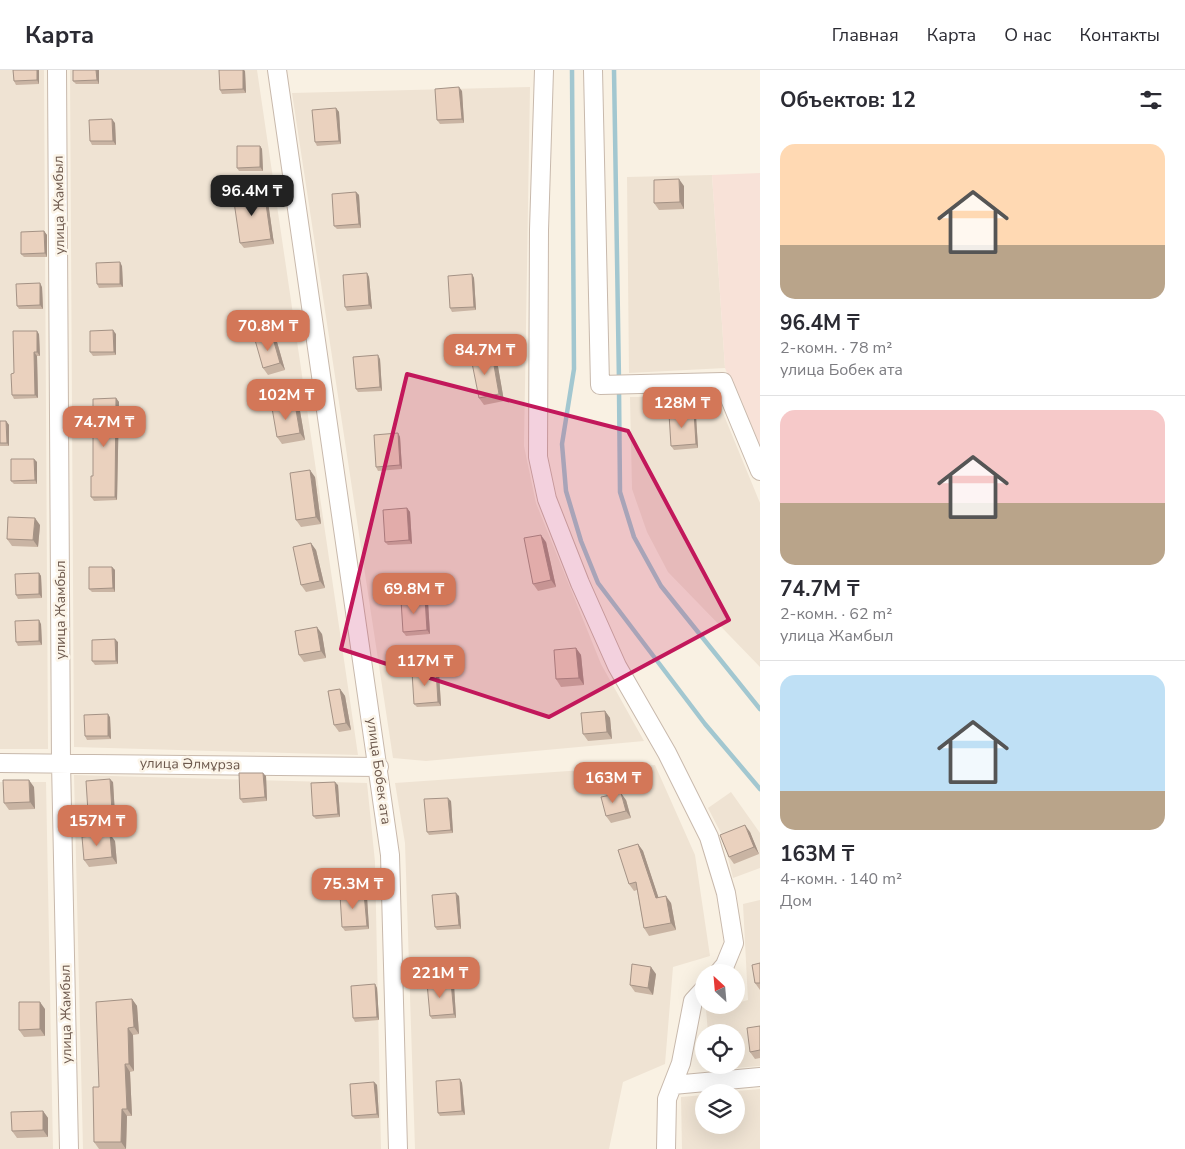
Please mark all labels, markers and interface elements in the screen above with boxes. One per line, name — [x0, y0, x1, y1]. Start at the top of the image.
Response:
text: Карта — [25, 19, 94, 51]
text: Главная — [832, 23, 899, 47]
text: Карта — [927, 23, 976, 47]
text: О нас — [1004, 23, 1052, 47]
text: Контакты — [1080, 23, 1160, 47]
text: Объектов: 12 — [780, 86, 916, 114]
icon: filters — [1137, 86, 1165, 114]
street label: улица Жамбыл — [49, 155, 69, 255]
pin: 96.4M ₸ — [206, 174, 298, 217]
icon: home — [928, 177, 1018, 267]
text: 96.4M ₸ — [222, 180, 282, 202]
text: 96.4M ₸ — [780, 309, 860, 337]
pin: 70.8M ₸ — [222, 310, 314, 352]
text: 70.8M ₸ — [238, 315, 298, 337]
pin: 84.7M ₸ — [439, 334, 531, 376]
text: 2-комн. · 78 m² — [780, 337, 892, 359]
text: 84.7M ₸ — [455, 339, 515, 361]
text: улица Бобек ата — [780, 359, 903, 381]
pin: 102M ₸ — [245, 378, 327, 421]
text: 102M ₸ — [258, 384, 314, 406]
pin: 128M ₸ — [641, 386, 723, 429]
text: 128M ₸ — [654, 392, 710, 414]
pin: 74.7M ₸ — [58, 406, 150, 448]
text: 74.7M ₸ — [74, 411, 134, 433]
icon: home — [928, 442, 1018, 532]
street label: улица Жамбыл — [51, 560, 70, 660]
pin: 69.8M ₸ — [368, 572, 460, 615]
text: 74.7M ₸ — [780, 575, 860, 603]
text: 69.8M ₸ — [384, 578, 444, 600]
text: 2-комн. · 62 m² — [780, 603, 892, 625]
text: улица Жамбыл — [780, 625, 893, 647]
pin: 117M ₸ — [384, 644, 466, 687]
text: 117M ₸ — [397, 650, 453, 672]
icon: home — [928, 707, 1018, 797]
street label: улица Бобек ата — [362, 716, 396, 826]
street label: улица Әлмұрза — [140, 754, 240, 774]
pin: 163M ₸ — [572, 762, 654, 804]
text: 163M ₸ — [585, 767, 641, 789]
pin: 157M ₸ — [56, 804, 138, 847]
text: 157M ₸ — [69, 810, 125, 832]
text: 163M ₸ — [780, 840, 854, 868]
pin: 75.3M ₸ — [307, 868, 399, 910]
text: 4-комн. · 140 m² — [780, 868, 902, 890]
text: 75.3M ₸ — [323, 873, 383, 895]
text: Дом — [780, 890, 812, 912]
pin: 221M ₸ — [399, 956, 481, 999]
text: 221M ₸ — [412, 962, 468, 984]
street label: улица Жамбыл — [56, 964, 76, 1064]
north arrow — [695, 964, 745, 1014]
map controls — [695, 964, 745, 1134]
button: locate — [695, 1024, 745, 1074]
button: layers — [695, 1084, 745, 1134]

